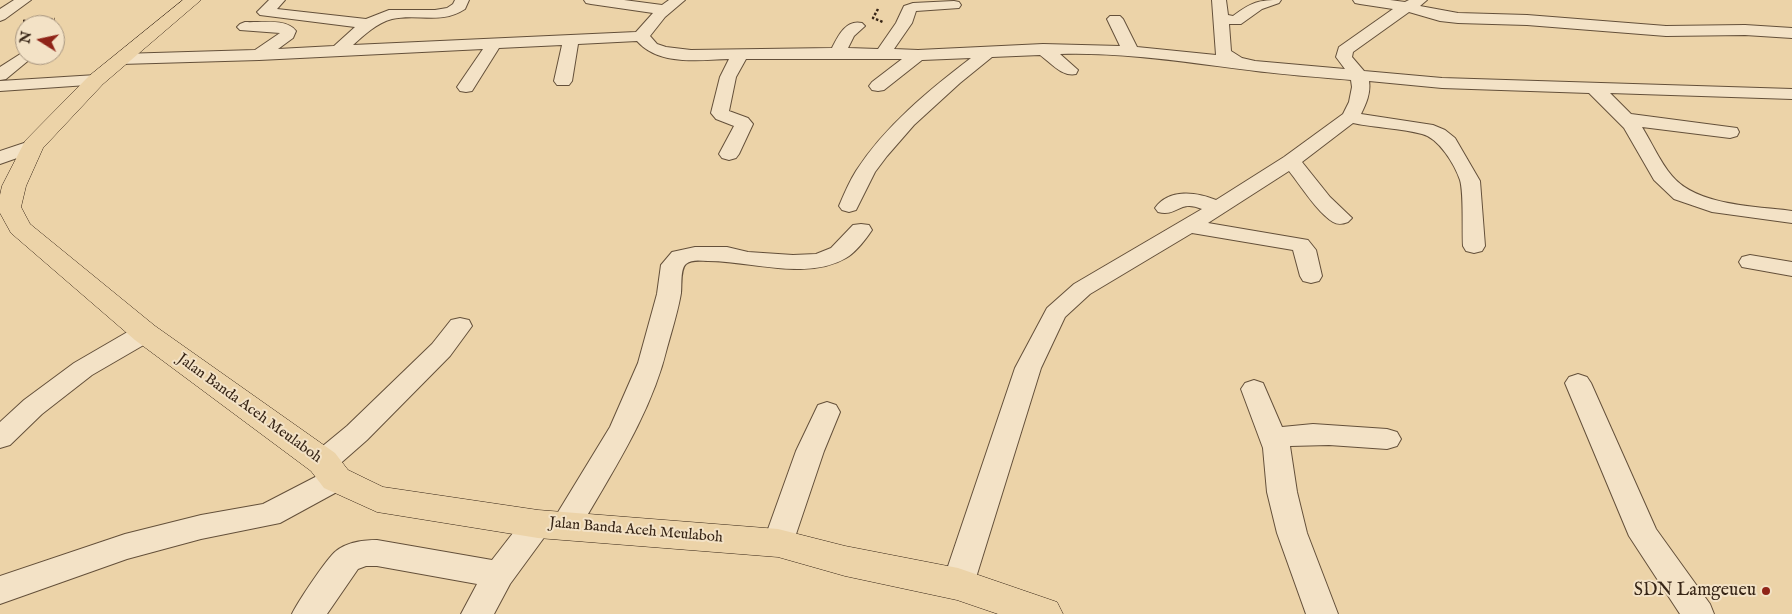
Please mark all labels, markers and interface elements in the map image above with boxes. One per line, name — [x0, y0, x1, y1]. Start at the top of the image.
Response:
north arrow — [15, 15, 65, 65]
text: N — [16, 30, 36, 45]
street label: Jalan Banda Aceh Meulaboh — [173, 351, 325, 467]
street label: Jalan Banda Aceh Meulaboh — [548, 514, 724, 548]
place label: SDN Lamgeueu — [1634, 580, 1756, 602]
marker: SDN Lamgeueu — [1760, 585, 1772, 597]

